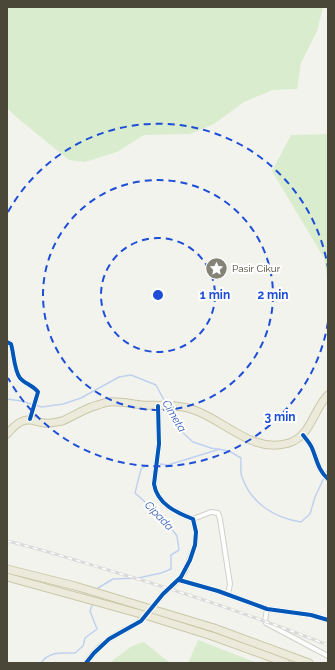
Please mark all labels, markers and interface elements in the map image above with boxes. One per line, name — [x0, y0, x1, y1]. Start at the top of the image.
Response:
place icon: Pasir Cikur — [204, 255, 230, 281]
place label: Pasir Cikur — [232, 263, 281, 274]
centre of rings — [151, 288, 165, 302]
text: 1 min — [200, 288, 230, 302]
text: 2 min — [257, 288, 289, 302]
water label: Cimeta — [159, 398, 189, 435]
text: 3 min — [264, 410, 296, 424]
water label: Cipada — [142, 499, 176, 534]

